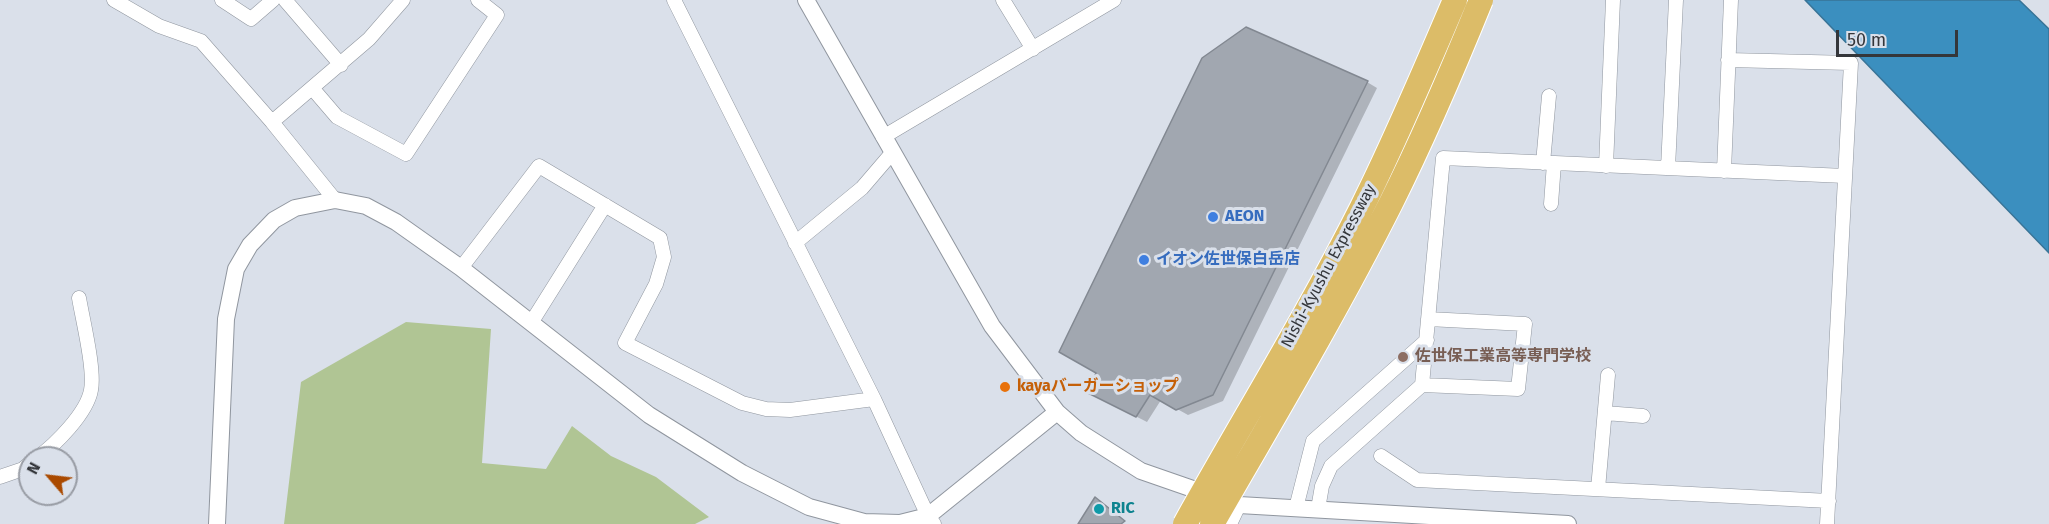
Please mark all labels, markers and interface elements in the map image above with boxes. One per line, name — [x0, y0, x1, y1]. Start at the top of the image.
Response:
scale bar — [1839, 18, 1960, 56]
text: 50 m — [1847, 29, 1886, 51]
street label: Nishi-Kyushu Expressway — [1278, 181, 1380, 351]
place label: AEON — [1225, 207, 1264, 227]
marker: AEON — [1206, 210, 1220, 224]
place label: イオン佐世保白岳店 — [1156, 250, 1300, 270]
marker: イオン佐世保白岳店 — [1137, 253, 1151, 267]
place label: 佐世保工業高等専門学校 — [1415, 347, 1591, 367]
marker: 佐世保工業高等専門学校 — [1396, 350, 1410, 364]
place label: kayaバーガーショップ — [1017, 377, 1179, 397]
marker: kayaバーガーショップ — [998, 380, 1012, 394]
north arrow — [18, 446, 78, 506]
text: N — [23, 459, 44, 477]
place label: RIC — [1111, 499, 1135, 519]
marker: RIC — [1092, 502, 1106, 516]

